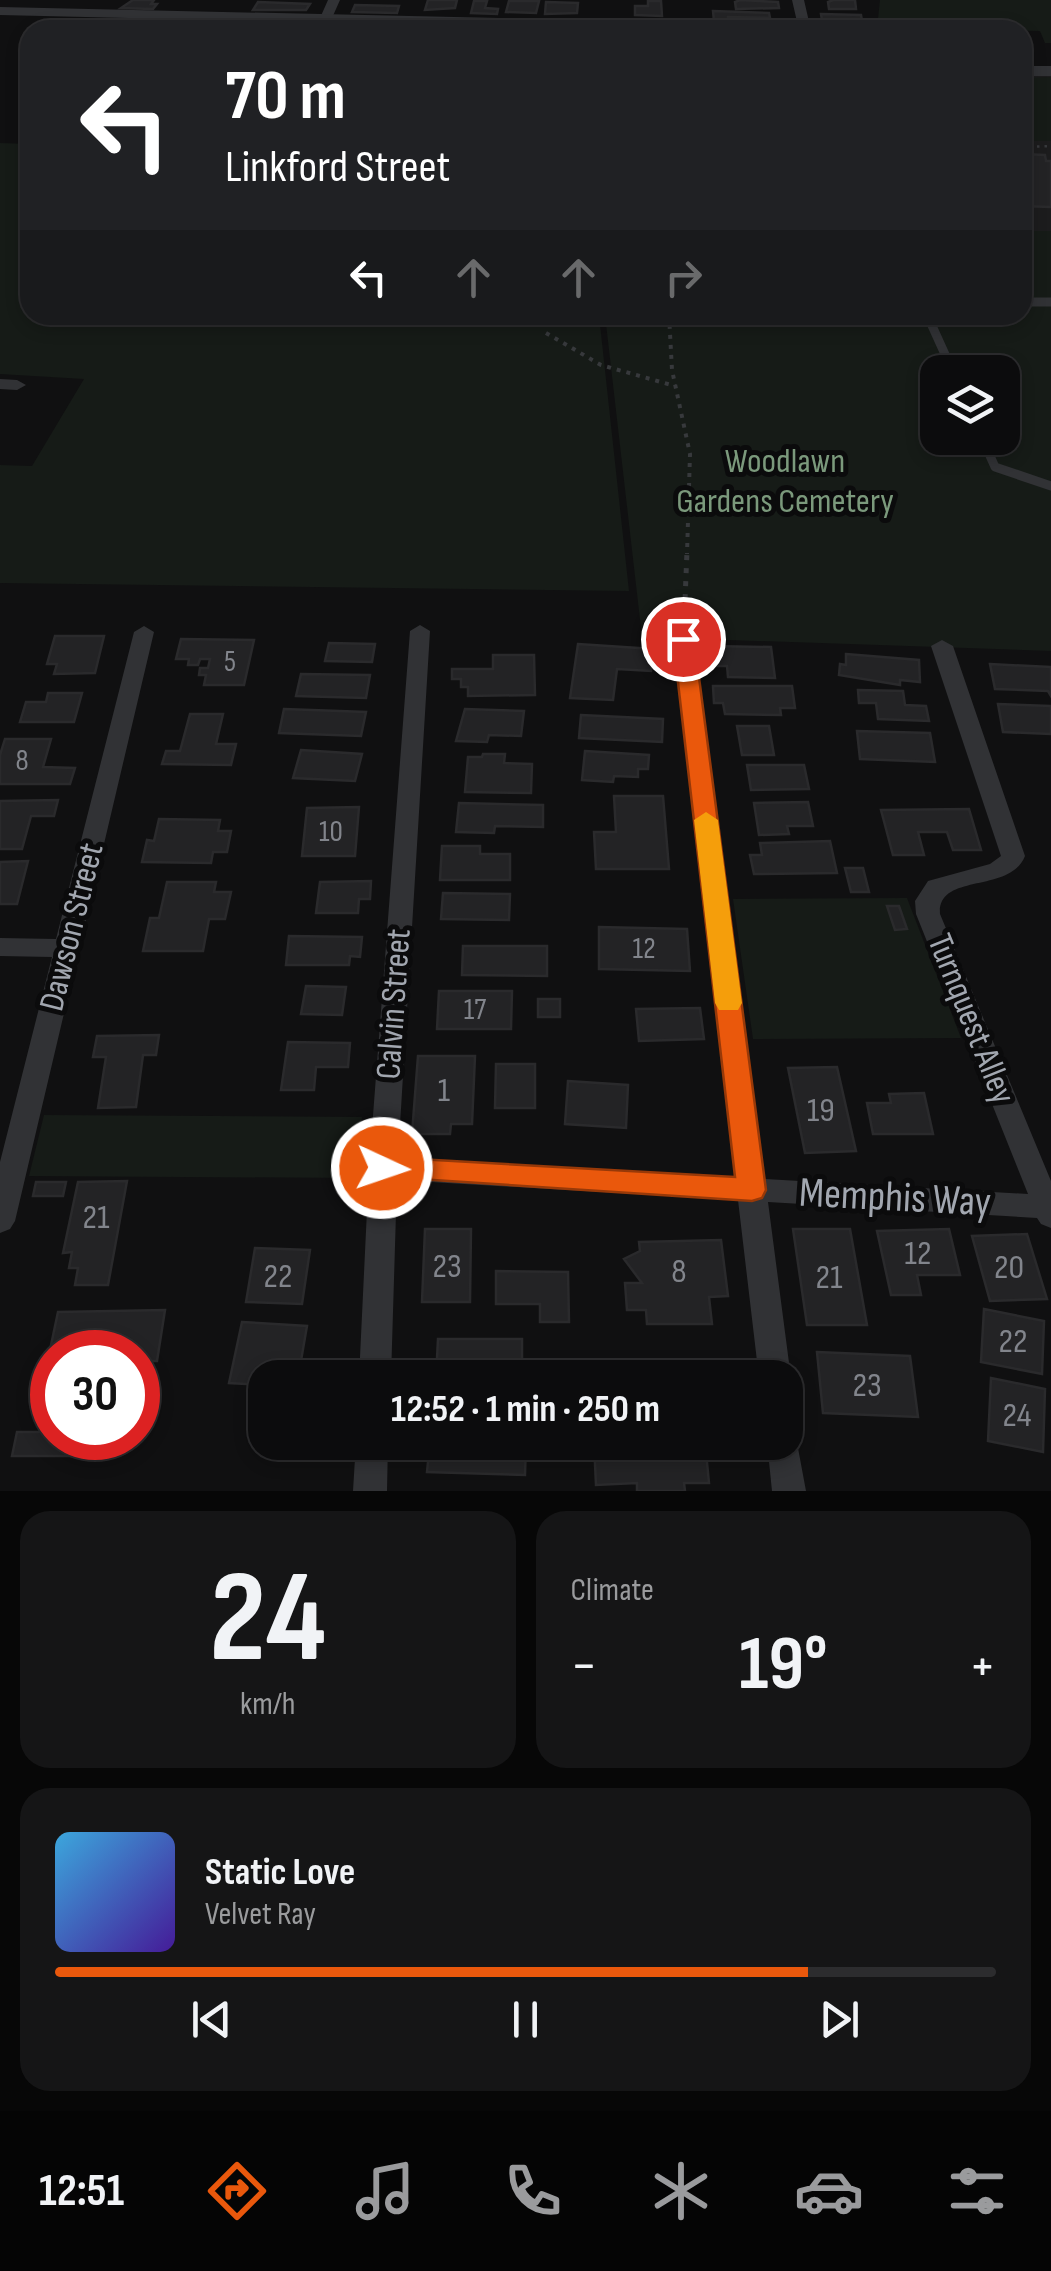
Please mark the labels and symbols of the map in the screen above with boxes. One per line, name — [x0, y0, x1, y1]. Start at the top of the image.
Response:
park label: Woodlawn Gardens Cemetery — [676, 440, 894, 523]
pin — [641, 597, 726, 682]
house number: 5 — [224, 644, 236, 680]
house number: 8 — [15, 743, 29, 779]
house number: 10 — [319, 814, 343, 850]
street label: Dawson Street — [30, 839, 114, 1015]
street label: Calvin Street — [367, 927, 421, 1081]
street label: Turnquest Alley — [918, 928, 1024, 1110]
house number: 12 — [632, 931, 656, 967]
house number: 17 — [464, 992, 486, 1028]
house number: 1 — [438, 1069, 450, 1112]
house number: 19 — [807, 1089, 835, 1132]
position arrow — [330, 1116, 434, 1220]
street label: Memphis Way — [798, 1168, 992, 1228]
house number: 21 — [83, 1196, 109, 1239]
house number: 12 — [904, 1232, 932, 1275]
house number: 23 — [432, 1245, 462, 1288]
house number: 20 — [994, 1246, 1024, 1289]
house number: 8 — [671, 1250, 687, 1293]
house number: 22 — [264, 1255, 292, 1298]
house number: 21 — [816, 1256, 842, 1299]
house number: 22 — [999, 1320, 1027, 1363]
speed limit sign: 30 — [30, 1330, 160, 1460]
house number: 23 — [852, 1364, 882, 1407]
house number: 24 — [1003, 1394, 1031, 1437]

